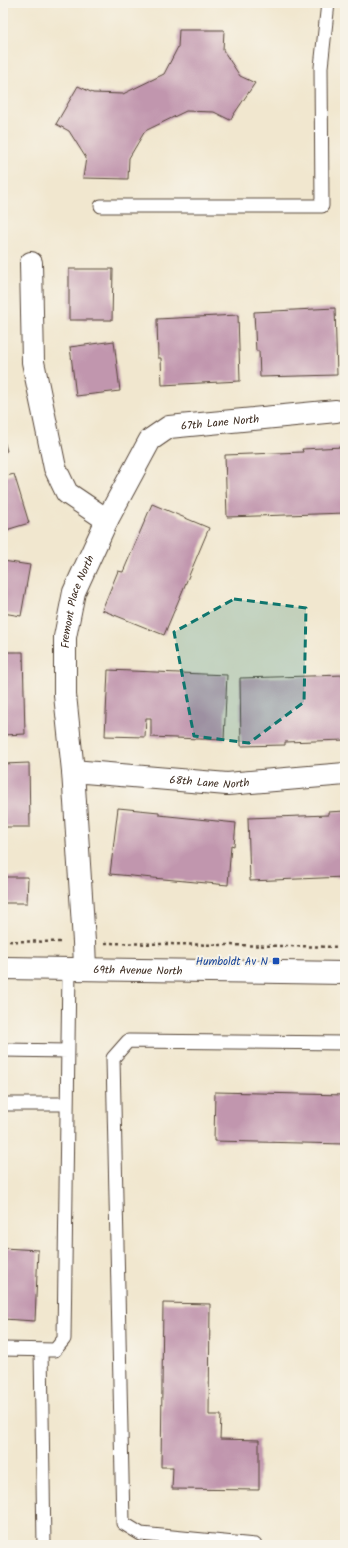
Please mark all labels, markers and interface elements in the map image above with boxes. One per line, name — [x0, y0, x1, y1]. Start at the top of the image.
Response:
street label: 67th Lane North — [180, 410, 260, 436]
street label: Fremont Place North — [57, 552, 100, 648]
street label: 68th Lane North — [169, 771, 250, 794]
place label: Humboldt Av N — [196, 953, 269, 971]
marker: Humboldt Av N — [271, 956, 281, 966]
street label: 69th Avenue North — [93, 961, 183, 981]

